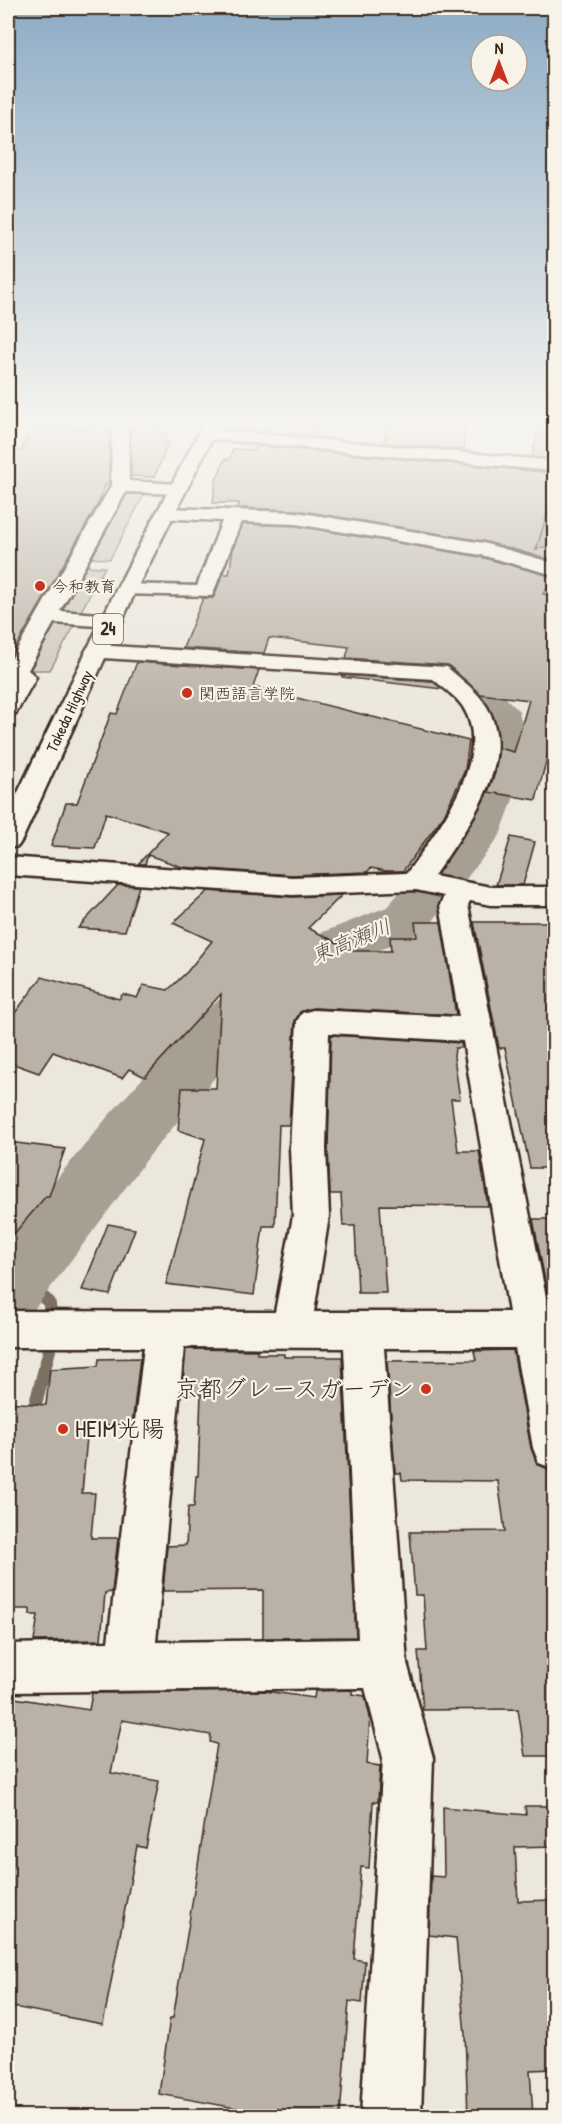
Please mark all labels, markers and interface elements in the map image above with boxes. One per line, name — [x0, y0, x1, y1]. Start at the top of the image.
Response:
north arrow — [469, 33, 529, 93]
text: N — [495, 37, 504, 59]
place label: 今和教育 — [52, 575, 116, 597]
marker: 今和教育 — [33, 579, 47, 593]
road number: 24 — [93, 614, 123, 644]
street label: Takeda Highway — [40, 666, 98, 756]
place label: 関西語言学院 — [199, 682, 295, 704]
marker: 関西語言学院 — [180, 686, 194, 700]
water label: 東高瀬川 — [306, 911, 395, 970]
place label: 京都グレースガーデン — [174, 1372, 414, 1404]
marker: 京都グレースガーデン — [419, 1382, 433, 1396]
place label: HEIM光陽 — [75, 1412, 165, 1444]
marker: HEIM光陽 — [56, 1422, 70, 1436]

